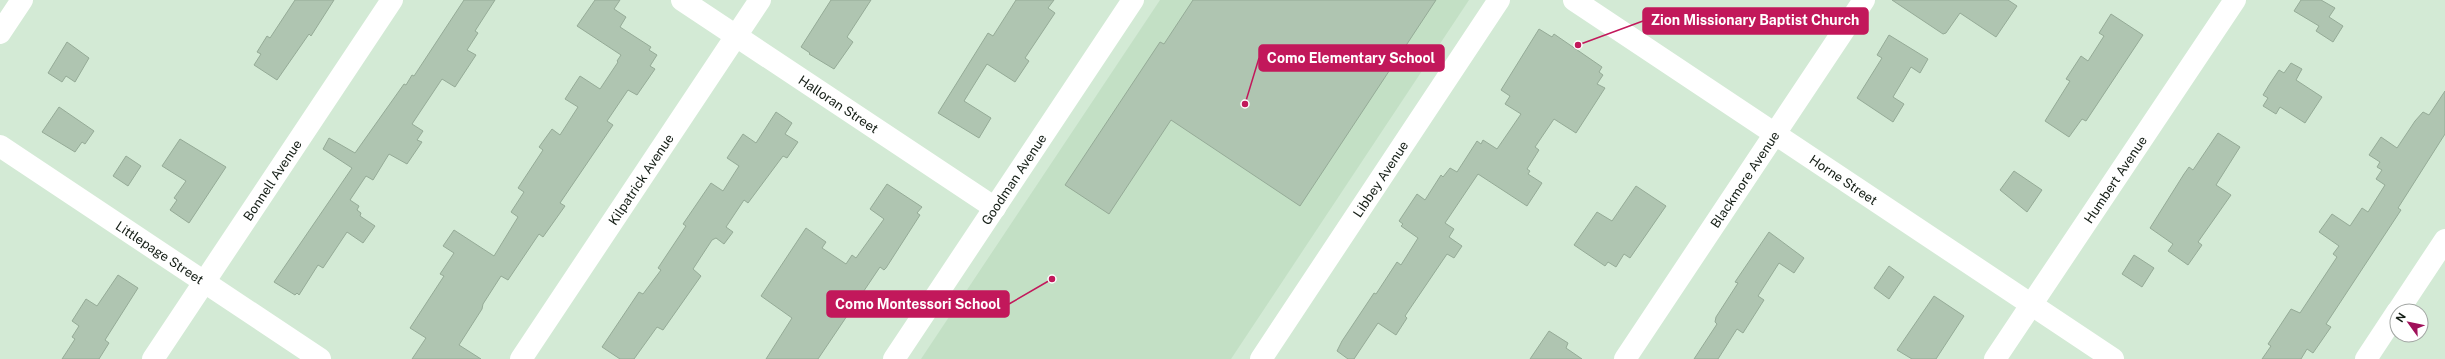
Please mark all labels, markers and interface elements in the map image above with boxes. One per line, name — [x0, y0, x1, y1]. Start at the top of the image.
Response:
callout: Zion Missionary Baptist Church — [1643, 8, 1868, 34]
text: Zion Missionary Baptist Church — [1651, 12, 1859, 28]
callout: Como Elementary School — [1259, 45, 1444, 71]
text: Como Elementary School — [1267, 50, 1436, 66]
street label: Halloran Street — [796, 72, 881, 136]
street label: Blackmore Avenue — [1707, 128, 1782, 230]
street label: Kilpatrick Avenue — [605, 131, 676, 228]
street label: Goodman Avenue — [978, 131, 1049, 227]
street label: Humbert Avenue — [2081, 133, 2150, 226]
street label: Bonnell Avenue — [240, 137, 304, 223]
street label: Libbey Avenue — [1350, 138, 1411, 220]
street label: Horne Street — [1807, 152, 1880, 208]
street label: Littlepage Street — [113, 218, 207, 287]
callout: Como Montessori School — [827, 291, 1009, 317]
text: Como Montessori School — [835, 296, 1001, 312]
north arrow — [2389, 303, 2429, 343]
text: N — [2393, 311, 2408, 324]

